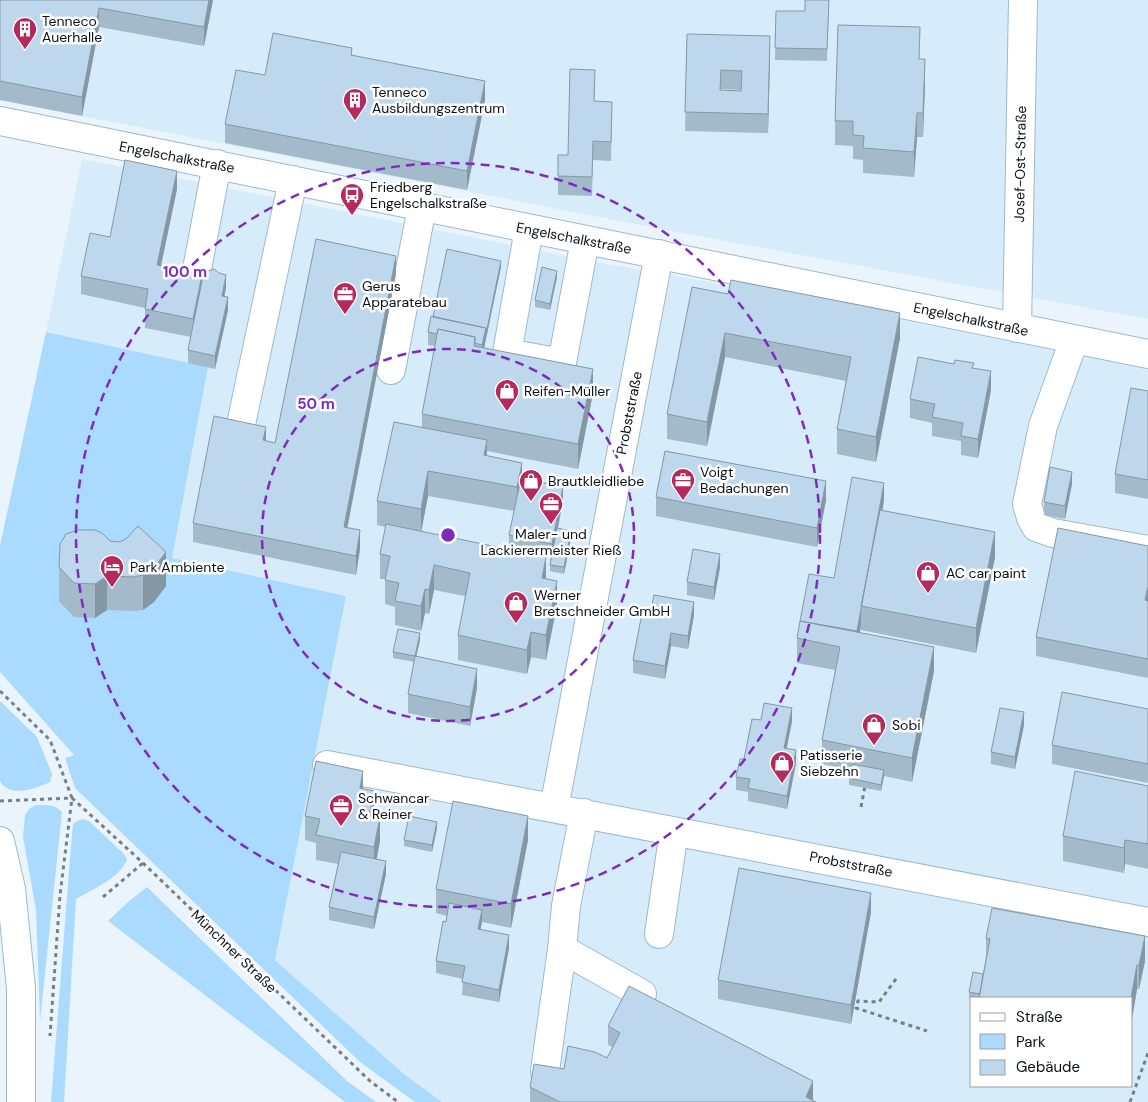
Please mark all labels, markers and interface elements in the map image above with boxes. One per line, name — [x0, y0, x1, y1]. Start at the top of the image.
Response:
place label: Tenneco Auerhalle — [42, 12, 102, 46]
building icon: Tenneco Auerhalle — [12, 16, 38, 50]
place label: Tenneco Ausbildungszentrum — [372, 83, 505, 117]
building icon: Tenneco Ausbildungszentrum — [342, 87, 368, 121]
street label: Josef-Ost-Straße — [1010, 105, 1030, 222]
street label: Engelschalkstraße — [118, 137, 236, 177]
place label: Friedberg Engelschalkstraße — [370, 178, 487, 212]
bus stop icon: Friedberg Engelschalkstraße — [339, 182, 365, 216]
street label: Engelschalkstraße — [515, 218, 633, 258]
text: 100 m — [163, 262, 207, 282]
place label: Gerus Apparatebau — [362, 277, 447, 311]
office icon: Gerus Apparatebau — [332, 281, 358, 315]
street label: Engelschalkstraße — [912, 298, 1030, 340]
street label: Probststraße — [612, 370, 646, 456]
shop icon: Reifen-Müller — [494, 378, 520, 412]
place label: Reifen-Müller — [524, 382, 610, 400]
text: 50 m — [297, 394, 335, 414]
place label: Voigt Bedachungen — [700, 463, 788, 497]
office icon: Voigt Bedachungen — [670, 467, 696, 501]
shop icon: Brautkleidliebe — [518, 468, 544, 502]
place label: Brautkleidliebe — [548, 472, 644, 490]
office icon: Maler- und Lackierermeister Rieß — [538, 491, 564, 525]
place label: Maler- und Lackierermeister Rieß — [481, 525, 621, 559]
centre of rings — [439, 526, 457, 544]
hotel icon: Park Ambiente — [99, 554, 125, 588]
place label: Park Ambiente — [130, 558, 225, 576]
shop icon: AC car paint — [915, 560, 941, 594]
place label: AC car paint — [946, 564, 1026, 582]
place label: Werner Bretschneider GmbH — [534, 586, 670, 620]
shop icon: Werner Bretschneider GmbH — [503, 590, 529, 624]
shop icon: Sobi — [861, 712, 887, 746]
place label: Sobi — [892, 716, 921, 734]
place label: Patisserie Siebzehn — [800, 746, 863, 780]
shop icon: Patisserie Siebzehn — [769, 750, 795, 784]
place label: Schwancar & Reiner — [358, 789, 429, 823]
office icon: Schwancar & Reiner — [328, 793, 354, 827]
street label: Probststraße — [808, 847, 894, 881]
street label: Münchner Straße — [187, 906, 281, 996]
legend — [970, 997, 1133, 1087]
text: Straße — [1016, 1007, 1063, 1027]
text: Park — [1016, 1032, 1046, 1052]
text: Gebäude — [1016, 1057, 1080, 1077]

